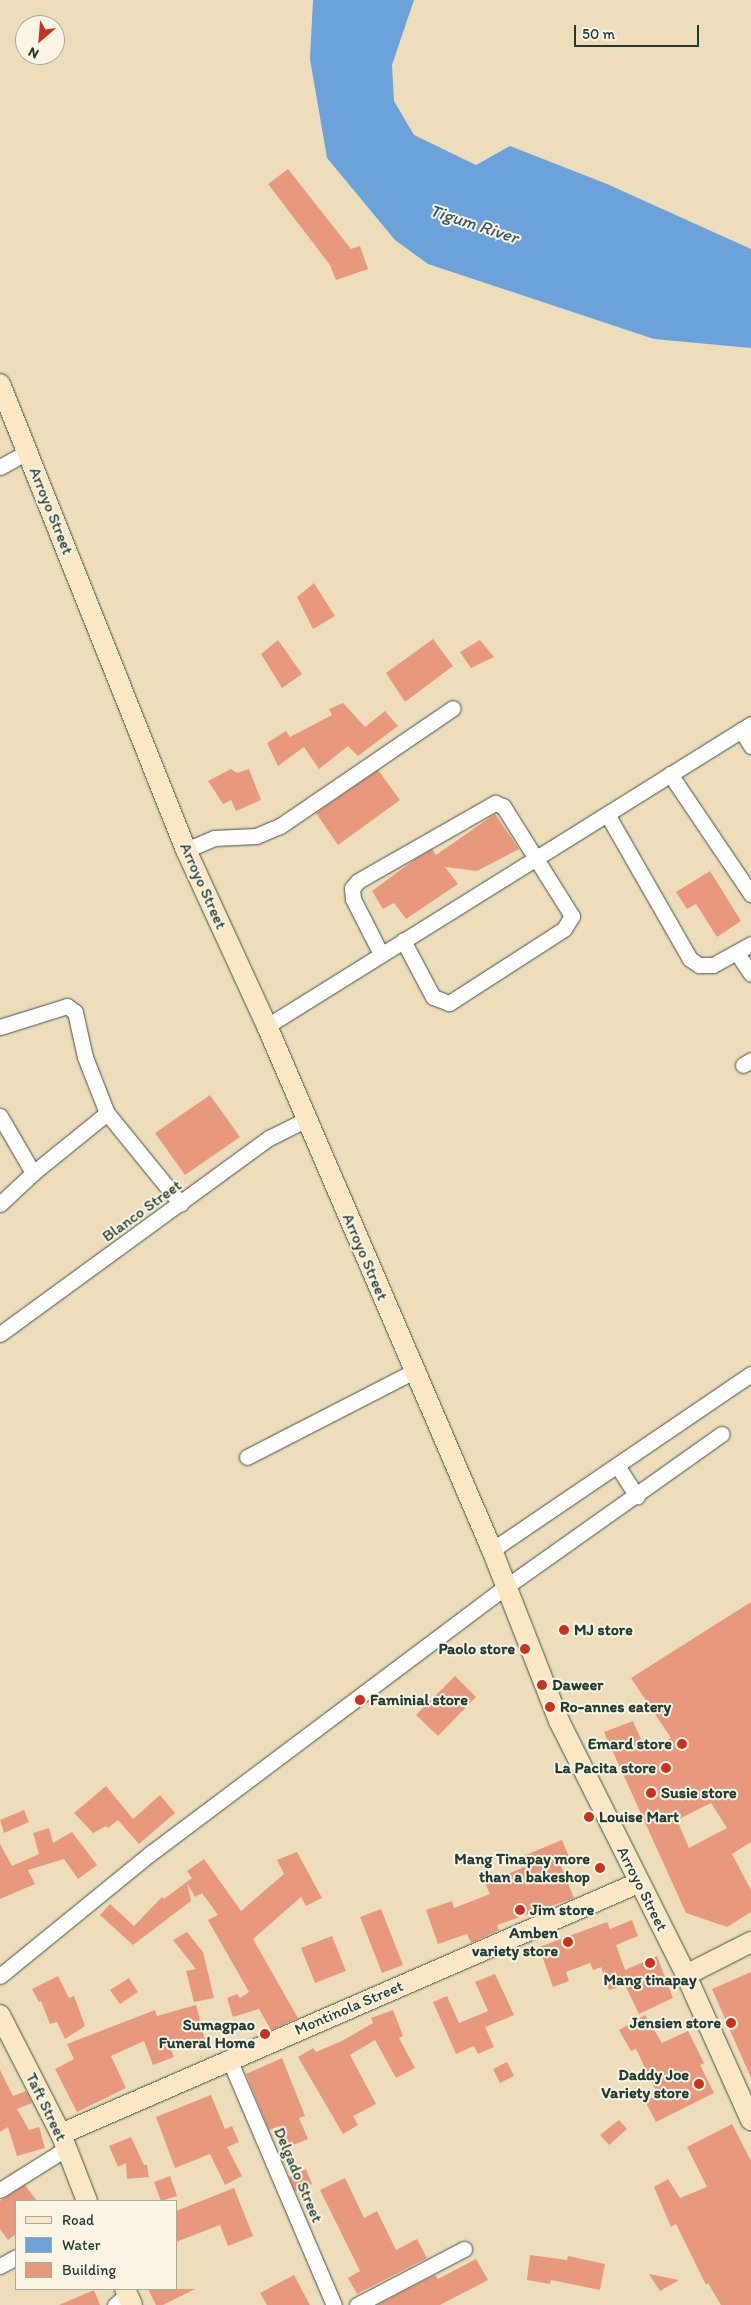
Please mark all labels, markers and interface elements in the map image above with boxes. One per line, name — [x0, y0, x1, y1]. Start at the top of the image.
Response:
north arrow — [15, 15, 65, 65]
scale bar — [576, 15, 701, 47]
text: 50 m — [582, 25, 615, 43]
text: N — [25, 43, 41, 63]
water label: Tigum River — [427, 200, 521, 248]
street label: Arroyo Street — [25, 465, 77, 557]
street label: Arroyo Street — [175, 840, 231, 932]
street label: Blanco Street — [99, 1176, 185, 1246]
street label: Arroyo Street — [338, 1211, 392, 1303]
place label: MJ store — [574, 1620, 633, 1640]
marker: MJ store — [558, 1624, 570, 1636]
place label: Paolo store — [438, 1639, 515, 1659]
marker: Paolo store — [519, 1643, 531, 1655]
place label: Daweer — [552, 1675, 603, 1695]
marker: Daweer — [536, 1679, 548, 1691]
place label: Faminial store — [370, 1690, 468, 1710]
marker: Faminial store — [354, 1694, 366, 1706]
place label: Ro-annes eatery — [560, 1697, 671, 1717]
marker: Ro-annes eatery — [544, 1701, 556, 1713]
place label: Emard store — [588, 1734, 672, 1754]
marker: Emard store — [676, 1738, 688, 1750]
place label: La Pacita store — [554, 1758, 656, 1778]
marker: La Pacita store — [660, 1762, 672, 1774]
place label: Susie store — [661, 1783, 737, 1803]
marker: Susie store — [645, 1787, 657, 1799]
place label: Louise Mart — [599, 1807, 680, 1827]
marker: Louise Mart — [583, 1811, 595, 1823]
street label: Arroyo Street — [612, 1843, 672, 1935]
place label: Mang Tinapay more than a bakeshop — [456, 1849, 590, 1887]
marker: Mang Tinapay more than a bakeshop — [594, 1862, 606, 1874]
place label: Jim store — [530, 1900, 594, 1920]
marker: Jim store — [514, 1904, 526, 1916]
place label: Amben variety store — [472, 1923, 558, 1961]
marker: Amben variety store — [562, 1936, 574, 1948]
marker: Mang tinapay — [644, 1957, 656, 1969]
place label: Mang tinapay — [604, 1970, 696, 1990]
street label: Montinola Street — [292, 1977, 406, 2039]
place label: Jensien store — [630, 2013, 721, 2033]
place label: Sumagpao Funeral Home — [159, 2015, 255, 2053]
marker: Jensien store — [725, 2017, 737, 2029]
marker: Sumagpao Funeral Home — [259, 2028, 271, 2040]
place label: Daddy Joe Variety store — [601, 2065, 689, 2103]
street label: Taft Street — [21, 2070, 71, 2144]
marker: Daddy Joe Variety store — [693, 2078, 705, 2090]
street label: Delgado Street — [269, 2125, 327, 2225]
legend — [15, 2200, 178, 2290]
text: Road — [62, 2211, 94, 2229]
text: Water — [62, 2236, 100, 2254]
text: Building — [62, 2261, 116, 2279]

